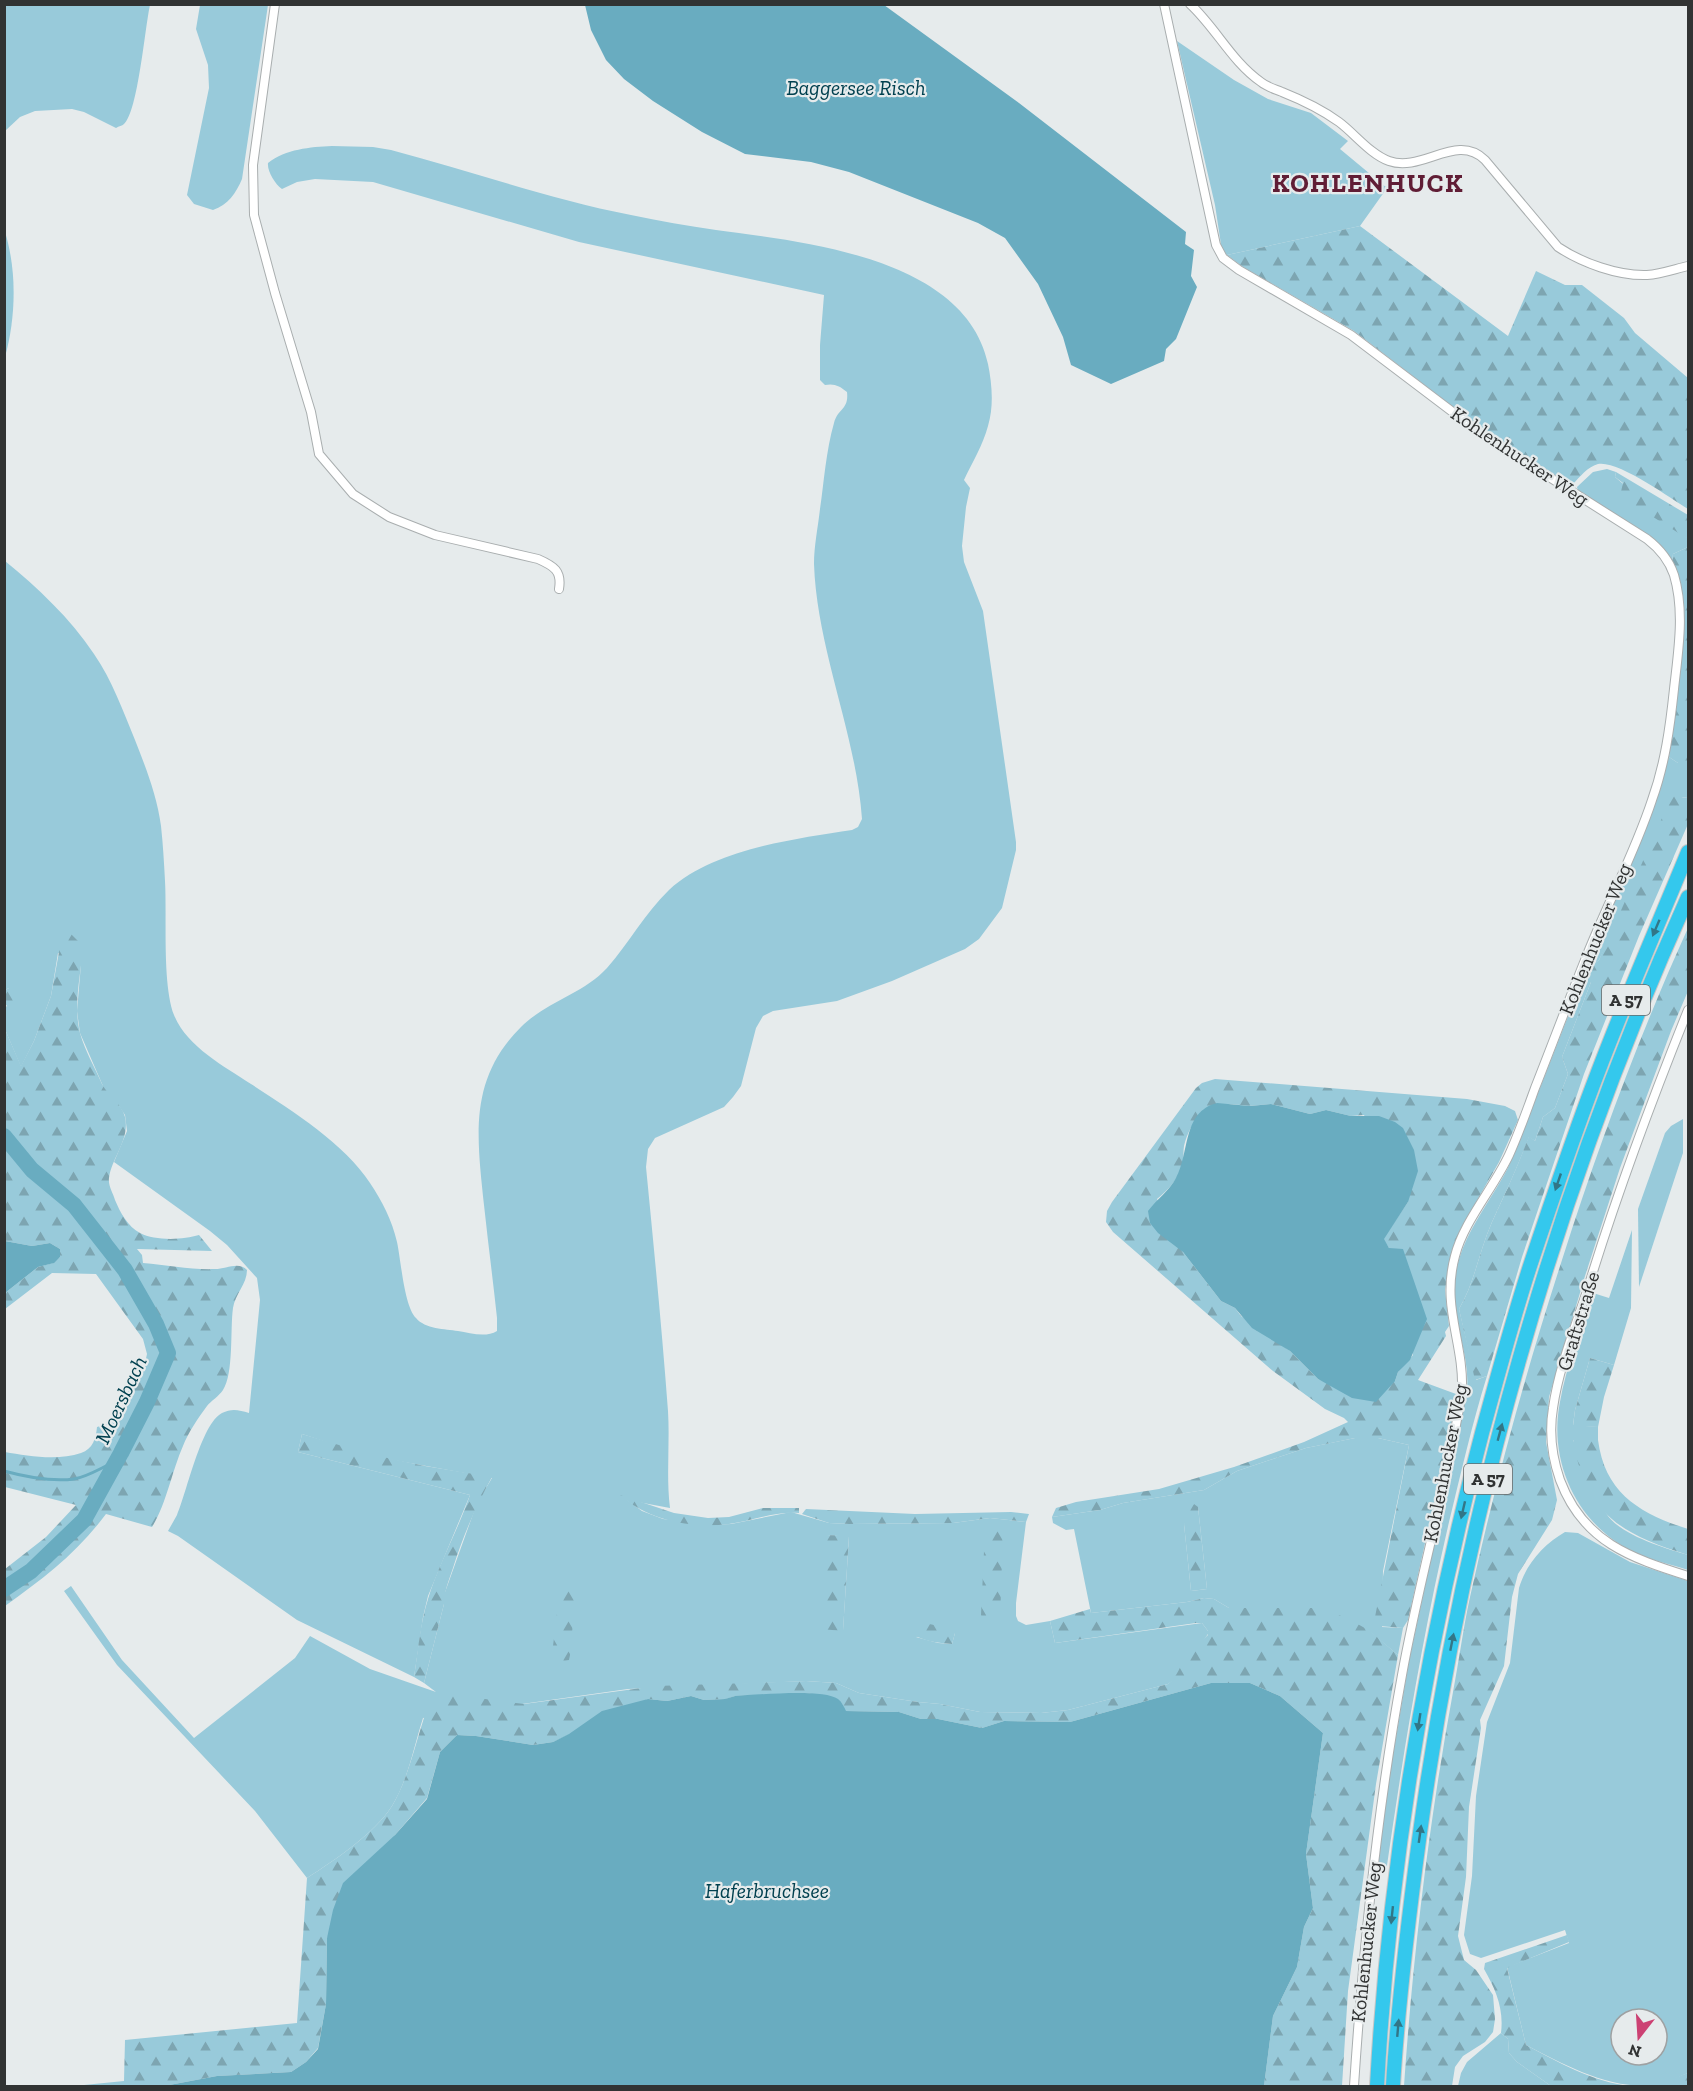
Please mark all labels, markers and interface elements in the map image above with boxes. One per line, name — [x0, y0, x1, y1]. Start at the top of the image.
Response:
water label: Baggersee Risch — [786, 75, 926, 100]
district label: KOHLENHUCK — [1272, 167, 1464, 199]
street label: Kohlenhucker Weg — [1446, 401, 1594, 511]
street label: Kohlenhucker Weg — [1554, 860, 1636, 1018]
one-way arrow — [1651, 919, 1661, 937]
road number: A 57 — [1602, 985, 1650, 1015]
one-way arrow — [1553, 1173, 1563, 1191]
street label: Graftstraße — [1552, 1269, 1604, 1373]
water label: Moersbach — [89, 1352, 152, 1448]
street label: Kohlenhucker Weg — [1418, 1382, 1472, 1544]
one-way arrow — [1496, 1423, 1506, 1441]
road number: A 57 — [1464, 1464, 1512, 1494]
one-way arrow — [1457, 1501, 1467, 1520]
one-way arrow — [1448, 1632, 1457, 1651]
one-way arrow — [1415, 1713, 1424, 1732]
one-way arrow — [1415, 1825, 1424, 1844]
street label: Kohlenhucker Weg — [1346, 1861, 1386, 2023]
water label: Haferbruchsee — [705, 1878, 829, 1903]
one-way arrow — [1387, 1906, 1397, 1925]
north arrow — [1609, 2007, 1669, 2067]
one-way arrow — [1393, 2019, 1403, 2038]
text: N — [1626, 2040, 1643, 2062]

